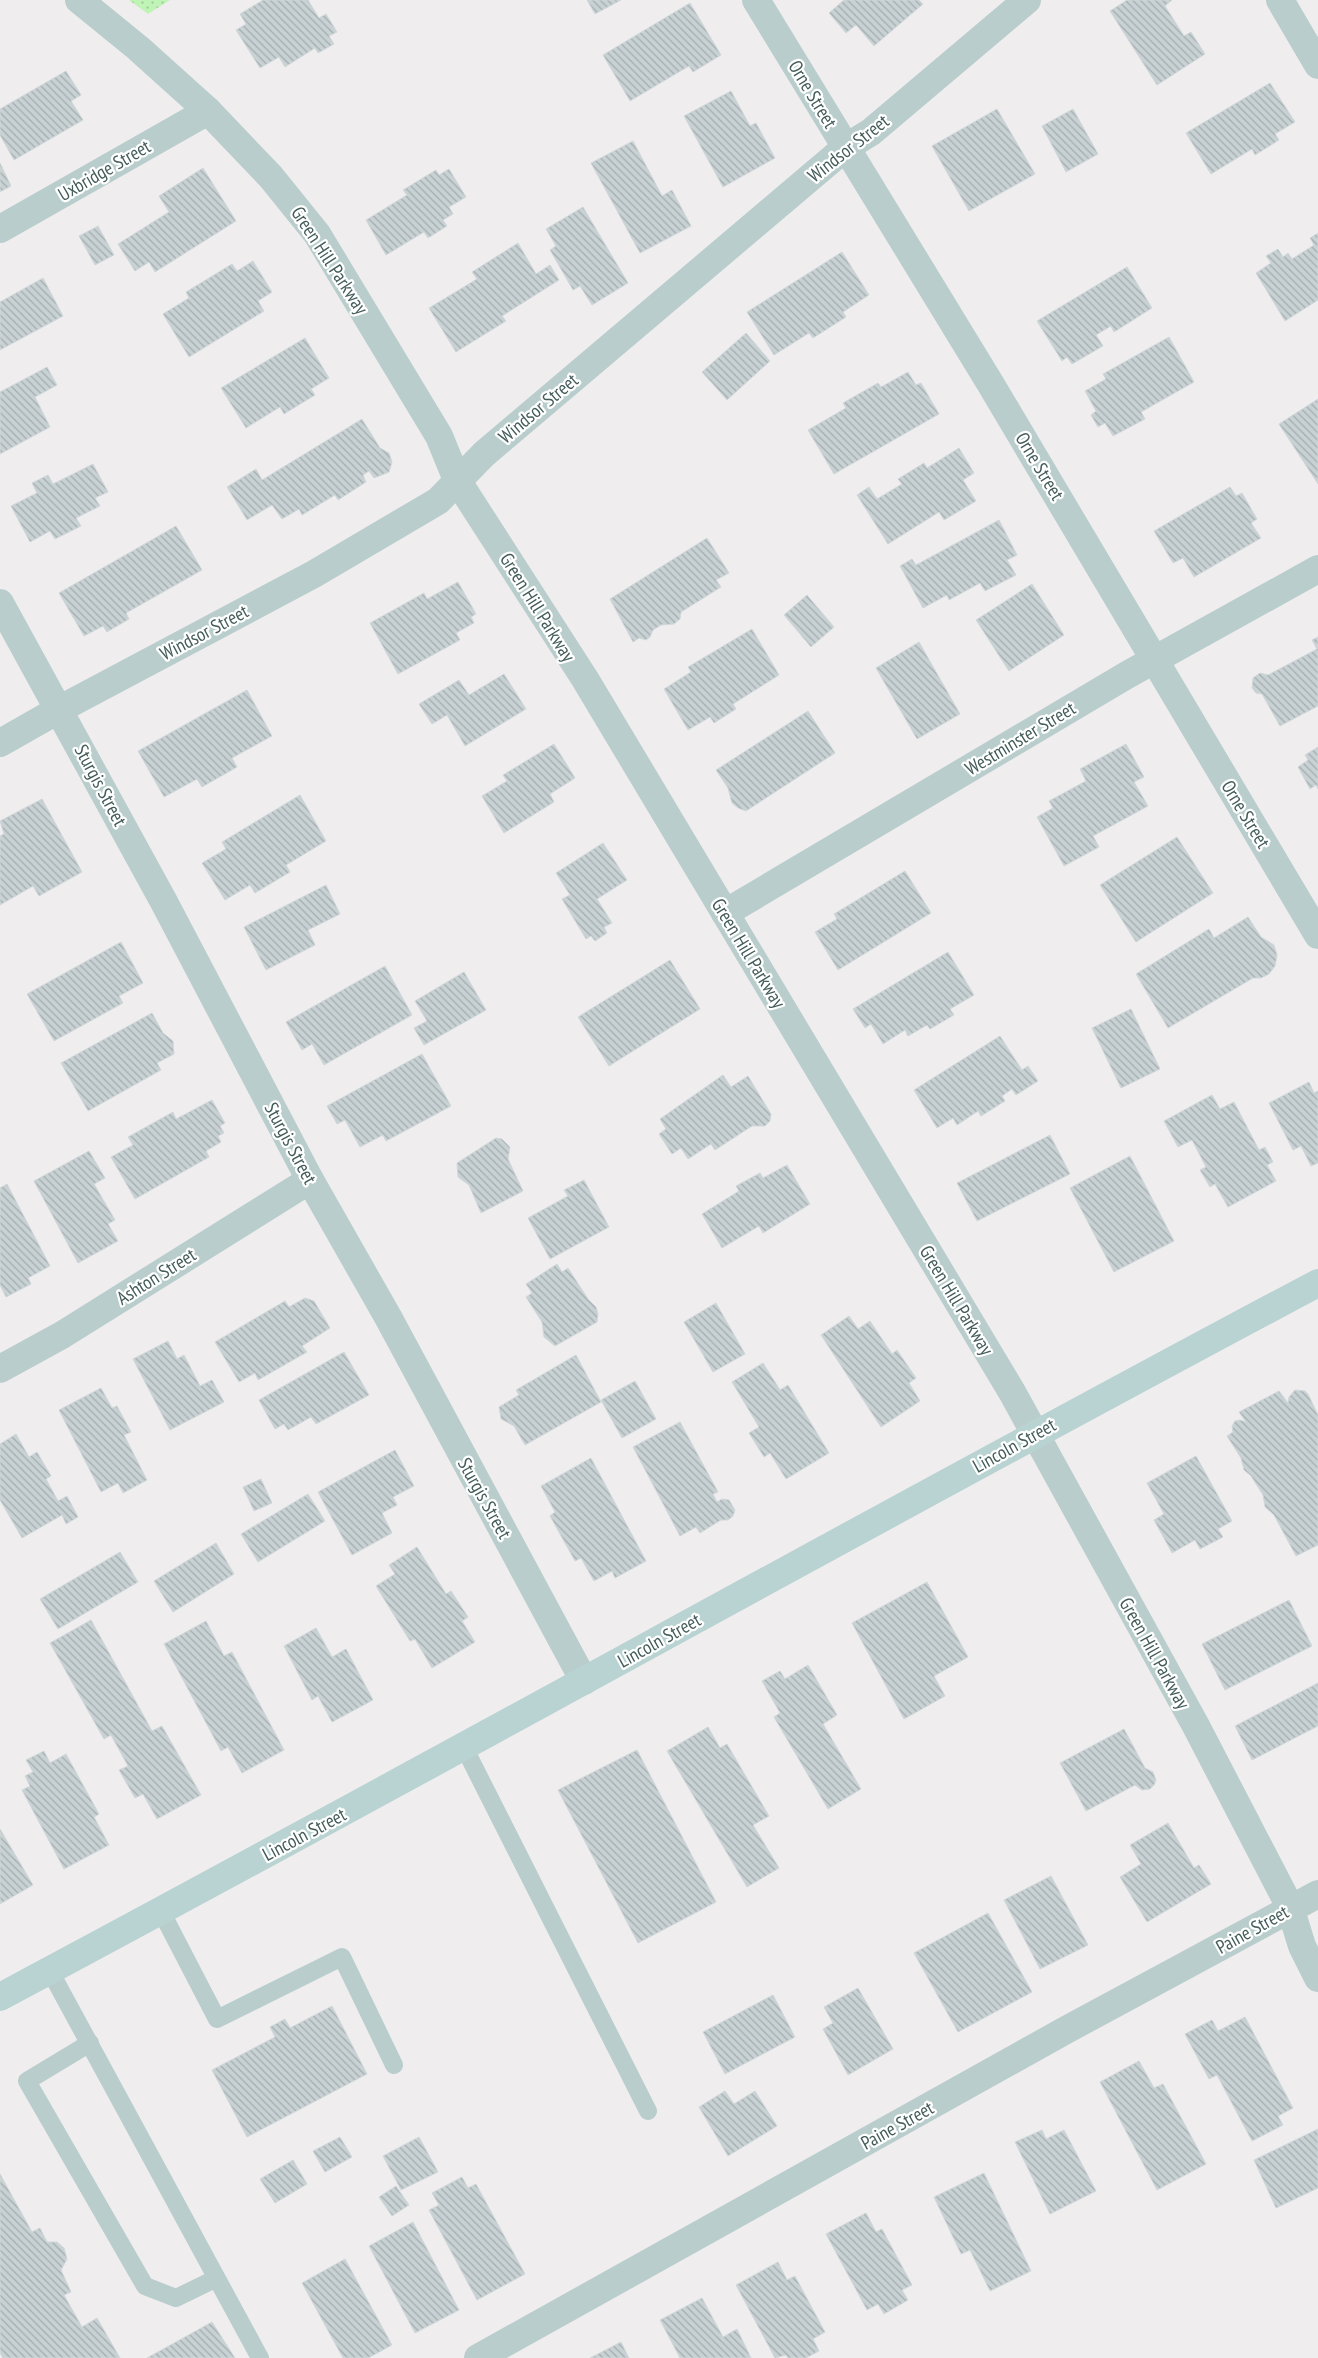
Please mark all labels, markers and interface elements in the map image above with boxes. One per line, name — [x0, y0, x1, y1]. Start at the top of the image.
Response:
street label: Orne Street — [783, 56, 843, 133]
street label: Windsor Street — [803, 108, 894, 187]
street label: Uxbridge Street — [53, 133, 155, 206]
street label: Green Hill Parkway — [286, 202, 374, 319]
street label: Windsor Street — [493, 367, 583, 448]
street label: Orne Street — [1010, 428, 1070, 505]
street label: Green Hill Parkway — [495, 548, 581, 667]
street label: Windsor Street — [156, 598, 253, 665]
street label: Westminster Street — [961, 695, 1080, 780]
street label: Sturgis Street — [70, 740, 133, 831]
street label: Orne Street — [1216, 776, 1276, 853]
street label: Green Hill Parkway — [707, 894, 792, 1013]
street label: Sturgis Street — [260, 1098, 323, 1189]
street label: Green Hill Parkway — [915, 1241, 1000, 1360]
street label: Ashton Street — [112, 1242, 201, 1310]
street label: Lincoln Street — [968, 1412, 1060, 1478]
street label: Sturgis Street — [453, 1453, 517, 1543]
street label: Green Hill Parkway — [1114, 1593, 1196, 1714]
street label: Lincoln Street — [613, 1607, 705, 1673]
street label: Lincoln Street — [258, 1802, 351, 1866]
street label: Paine Street — [1211, 1899, 1293, 1959]
street label: Paine Street — [856, 2095, 938, 2155]

